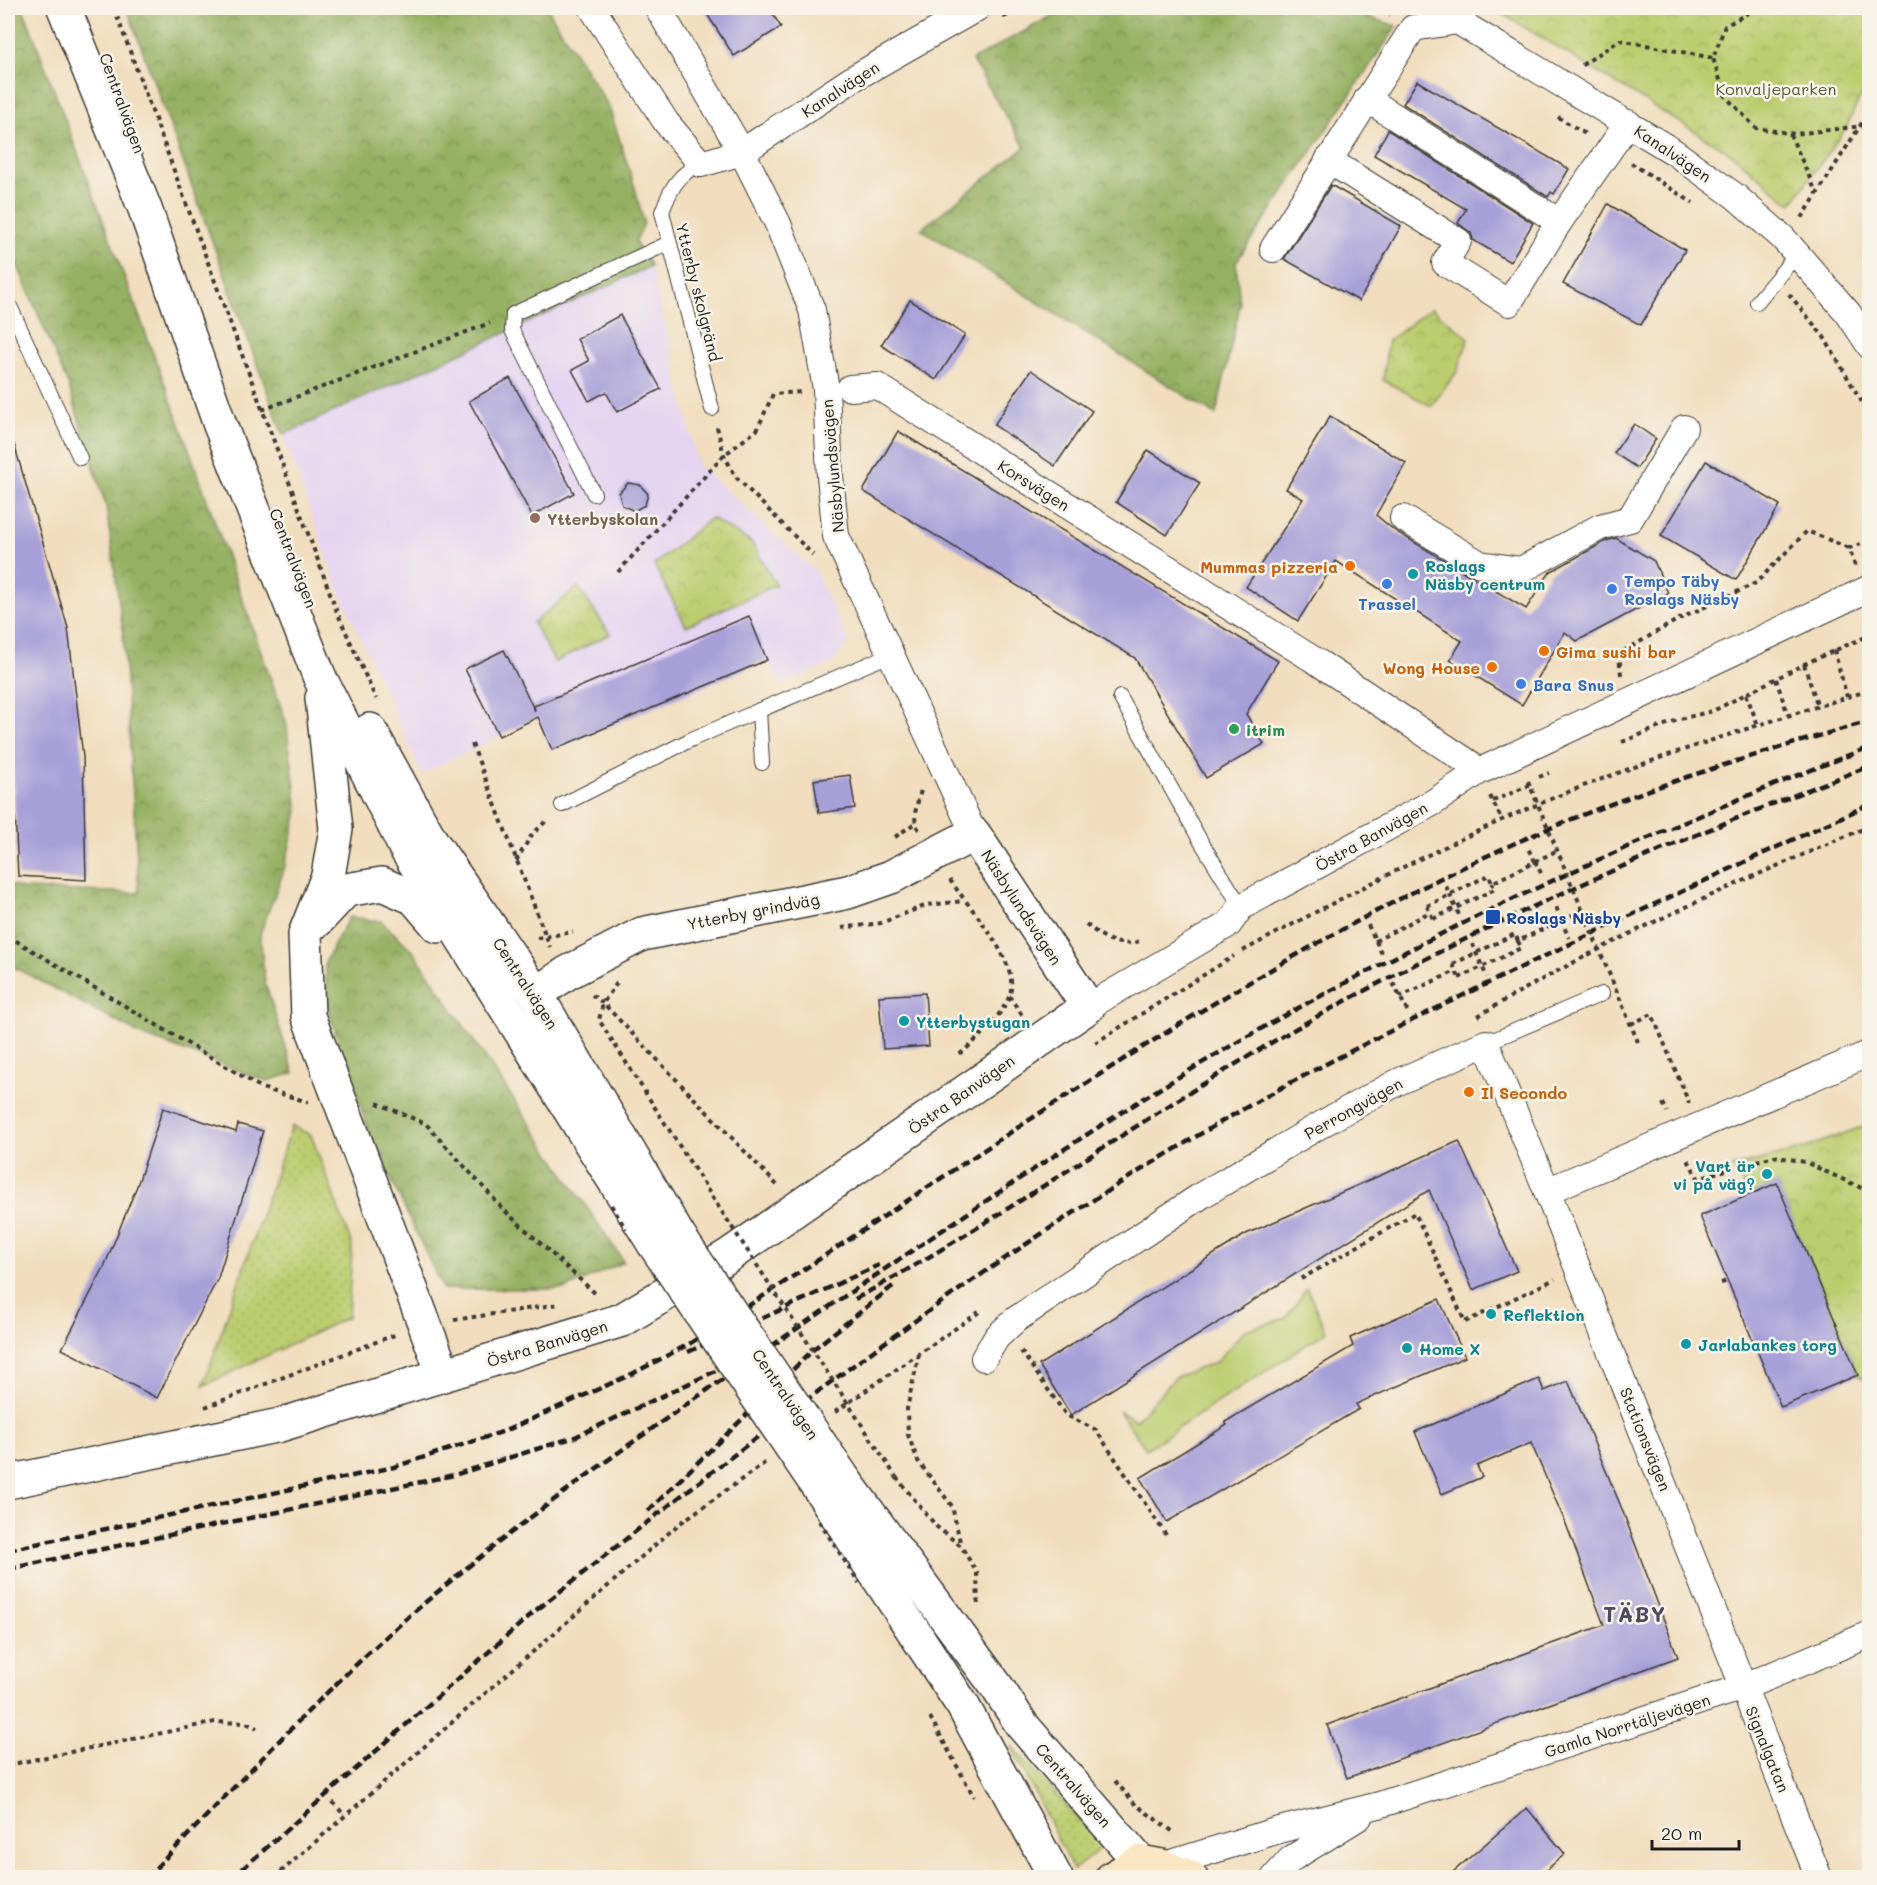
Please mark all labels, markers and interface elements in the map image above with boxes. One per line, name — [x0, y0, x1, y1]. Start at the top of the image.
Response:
street label: Centralvägen — [95, 50, 151, 156]
street label: Kanalvägen — [797, 56, 883, 122]
park label: Konvaljeparken — [1716, 78, 1836, 99]
street label: Kanalvägen — [1630, 120, 1716, 186]
street label: Ytterby skolgränd — [672, 220, 726, 364]
street label: Näsbylundsvägen — [816, 399, 848, 533]
street label: Korsvägen — [994, 455, 1074, 515]
street label: Centralvägen — [265, 505, 323, 611]
place label: Ytterbyskolan — [547, 508, 658, 529]
marker: Ytterbyskolan — [528, 511, 542, 525]
place label: Roslags Näsby centrum — [1425, 555, 1545, 594]
place label: Mummas pizzeria — [1200, 556, 1338, 577]
marker: Mummas pizzeria — [1343, 559, 1357, 573]
marker: Roslags Näsby centrum — [1406, 567, 1420, 581]
place label: Tempo Täby Roslags Näsby — [1624, 570, 1740, 609]
marker: Trassel — [1380, 577, 1394, 591]
marker: Tempo Täby Roslags Näsby — [1605, 582, 1619, 596]
place label: Trassel — [1358, 593, 1416, 614]
place label: Gima sushi bar — [1556, 641, 1676, 662]
marker: Gima sushi bar — [1537, 644, 1551, 658]
place label: Wong House — [1383, 657, 1480, 678]
marker: Wong House — [1485, 660, 1499, 674]
place label: Bara Snus — [1533, 674, 1614, 695]
marker: Bara Snus — [1514, 677, 1528, 691]
place label: itrim — [1246, 719, 1285, 740]
marker: itrim — [1227, 722, 1241, 736]
street label: Östra Banvägen — [1311, 796, 1431, 876]
street label: Näsbylundsvägen — [977, 845, 1067, 969]
street label: Ytterby grindväg — [685, 888, 821, 934]
place label: Roslags Näsby — [1506, 907, 1622, 928]
marker: Roslags Näsby — [1484, 908, 1502, 926]
street label: Centralvägen — [489, 933, 563, 1033]
place label: Ytterbystugan — [916, 1011, 1030, 1032]
marker: Ytterbystugan — [897, 1014, 911, 1028]
street label: Östra Banvägen — [904, 1049, 1018, 1139]
street label: Perrongvägen — [1300, 1072, 1406, 1144]
place label: Il Secondo — [1481, 1082, 1567, 1103]
marker: Il Secondo — [1462, 1085, 1476, 1099]
place label: Vart är vi på väg? — [1673, 1155, 1755, 1194]
marker: Vart är vi på väg? — [1760, 1167, 1774, 1181]
place label: Reflektion — [1503, 1304, 1584, 1325]
marker: Reflektion — [1484, 1307, 1498, 1321]
street label: Östra Banvägen — [484, 1315, 610, 1371]
place label: Jarlabankes torg — [1698, 1334, 1837, 1355]
marker: Jarlabankes torg — [1679, 1337, 1693, 1351]
place label: Home X — [1419, 1338, 1481, 1359]
marker: Home X — [1400, 1341, 1414, 1355]
street label: Centralvägen — [748, 1345, 824, 1443]
street label: Stationsvägen — [1616, 1384, 1676, 1494]
district label: TÄBY — [1603, 1599, 1667, 1628]
street label: Gamla Norrtäljevägen — [1541, 1688, 1713, 1762]
street label: Signalgatan — [1741, 1703, 1795, 1795]
street label: Centralvägen — [1032, 1738, 1116, 1832]
scale bar — [1652, 1813, 1739, 1851]
text: 20 m — [1661, 1821, 1702, 1845]

